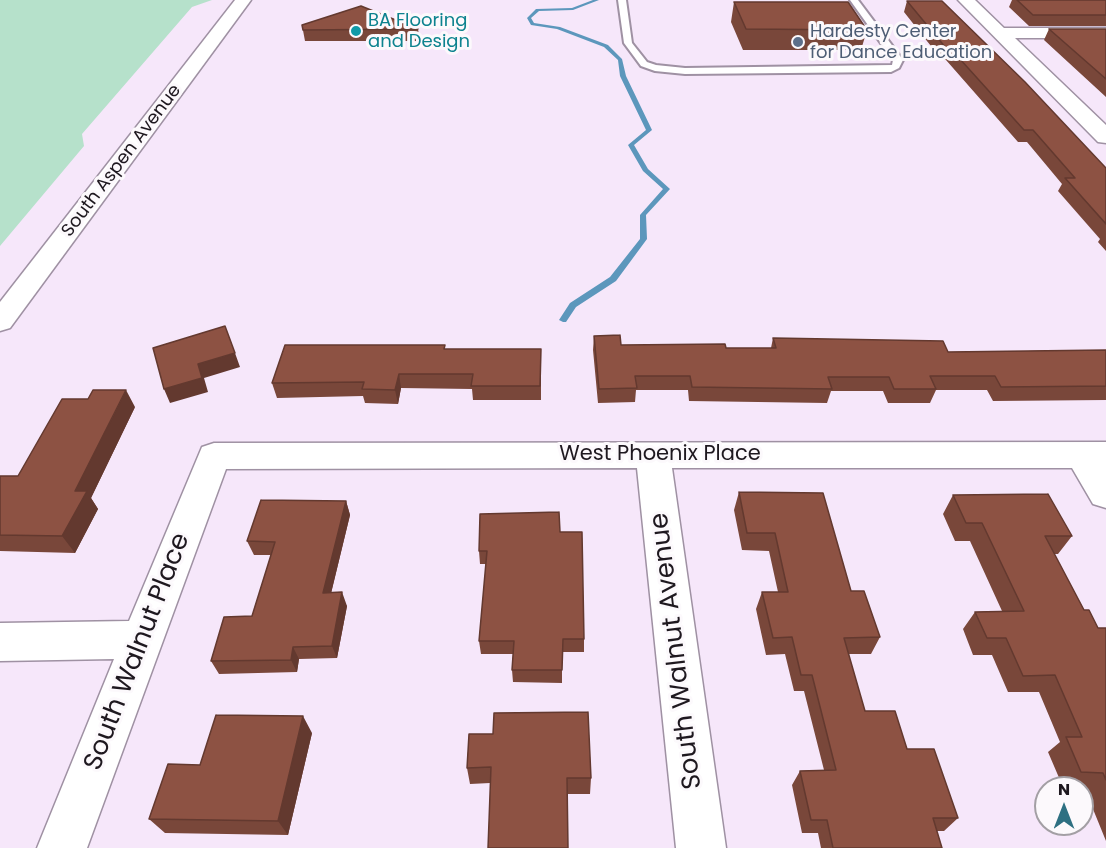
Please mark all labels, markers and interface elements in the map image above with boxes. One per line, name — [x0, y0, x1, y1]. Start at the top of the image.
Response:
place label: BA Flooring and Design — [368, 10, 470, 52]
place label: Hardesty Center for Dance Education — [810, 21, 992, 63]
marker: BA Flooring and Design — [349, 24, 363, 38]
marker: Hardesty Center for Dance Education — [791, 35, 805, 49]
street label: South Aspen Avenue — [58, 81, 186, 241]
street label: West Phoenix Place — [559, 442, 761, 468]
street label: South Walnut Avenue — [645, 511, 709, 791]
street label: South Walnut Place — [78, 529, 198, 775]
north arrow — [1034, 776, 1094, 836]
text: N — [1058, 778, 1070, 801]

